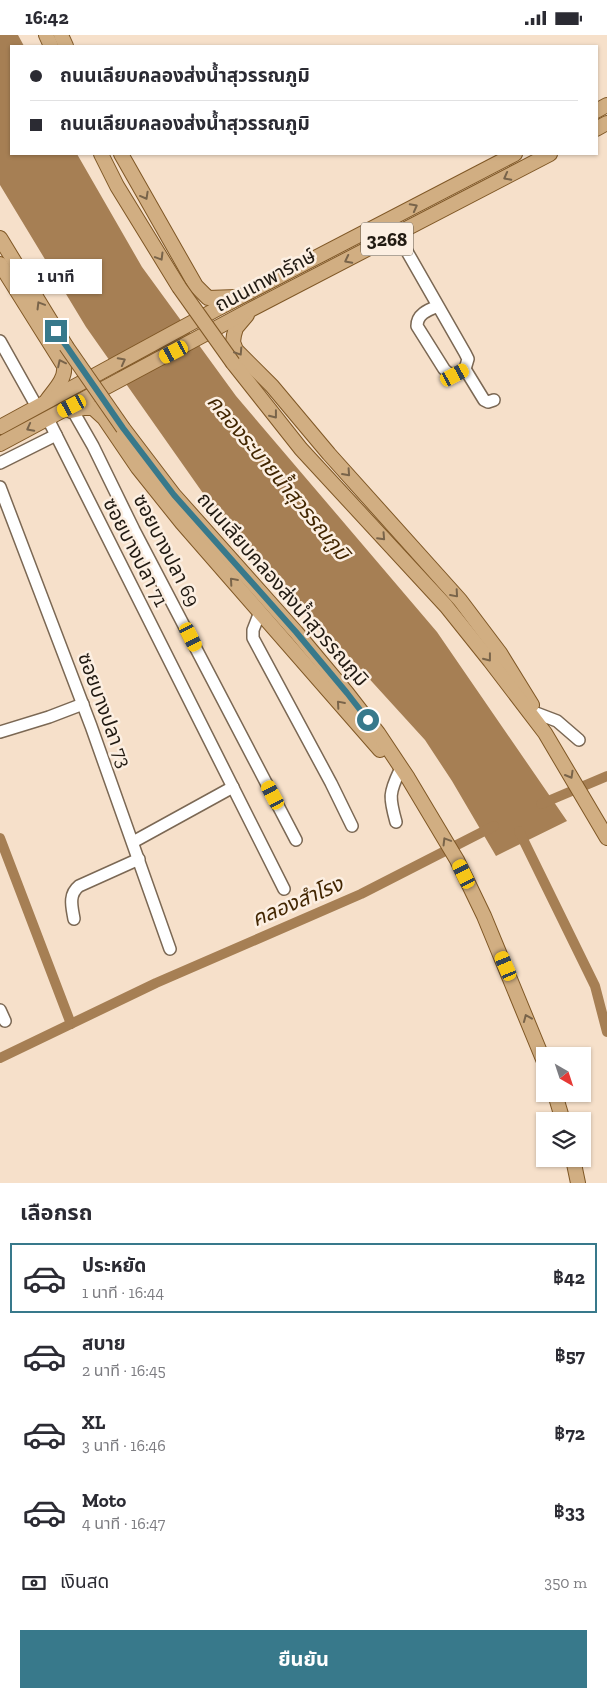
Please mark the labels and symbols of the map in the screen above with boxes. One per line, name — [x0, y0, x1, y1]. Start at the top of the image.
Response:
one-way arrow — [503, 171, 512, 181]
one-way arrow — [139, 191, 149, 200]
one-way arrow — [408, 203, 417, 213]
road number: 3268 — [361, 223, 413, 255]
street label: ถนนเทพารักษ์ — [210, 243, 320, 317]
one-way arrow — [154, 251, 164, 260]
one-way arrow — [344, 254, 353, 264]
callout: 1 นาที — [10, 259, 102, 293]
one-way arrow — [37, 301, 47, 310]
route end — [45, 320, 67, 342]
car — [157, 338, 190, 366]
one-way arrow — [232, 347, 242, 356]
one-way arrow — [116, 357, 125, 367]
one-way arrow — [57, 359, 67, 368]
car — [438, 361, 471, 389]
water label: คลองระบายน้ำสุวรรณภูมิ — [202, 388, 358, 567]
car — [55, 393, 88, 419]
one-way arrow — [268, 409, 277, 419]
one-way arrow — [27, 422, 36, 432]
one-way arrow — [341, 467, 350, 476]
street label: ถนนเลียบคลองส่งน้ำสุวรรณภูมิ — [191, 486, 375, 692]
street label: ซอยบางปลา 69 — [128, 490, 206, 610]
street label: ซอยบางปลา 71 — [98, 494, 174, 611]
one-way arrow — [376, 531, 385, 540]
one-way arrow — [230, 578, 239, 587]
one-way arrow — [449, 589, 458, 598]
car — [177, 620, 204, 654]
street label: ซอยบางปลา 73 — [73, 649, 137, 771]
one-way arrow — [482, 652, 490, 661]
one-way arrow — [337, 700, 346, 709]
route start — [357, 709, 379, 731]
one-way arrow — [564, 770, 574, 779]
car — [259, 778, 286, 812]
one-way arrow — [442, 838, 452, 847]
car — [450, 857, 477, 891]
water label: คลองสำโรง — [248, 870, 348, 931]
car — [493, 949, 518, 983]
one-way arrow — [523, 1015, 533, 1023]
north arrow — [536, 1047, 591, 1103]

